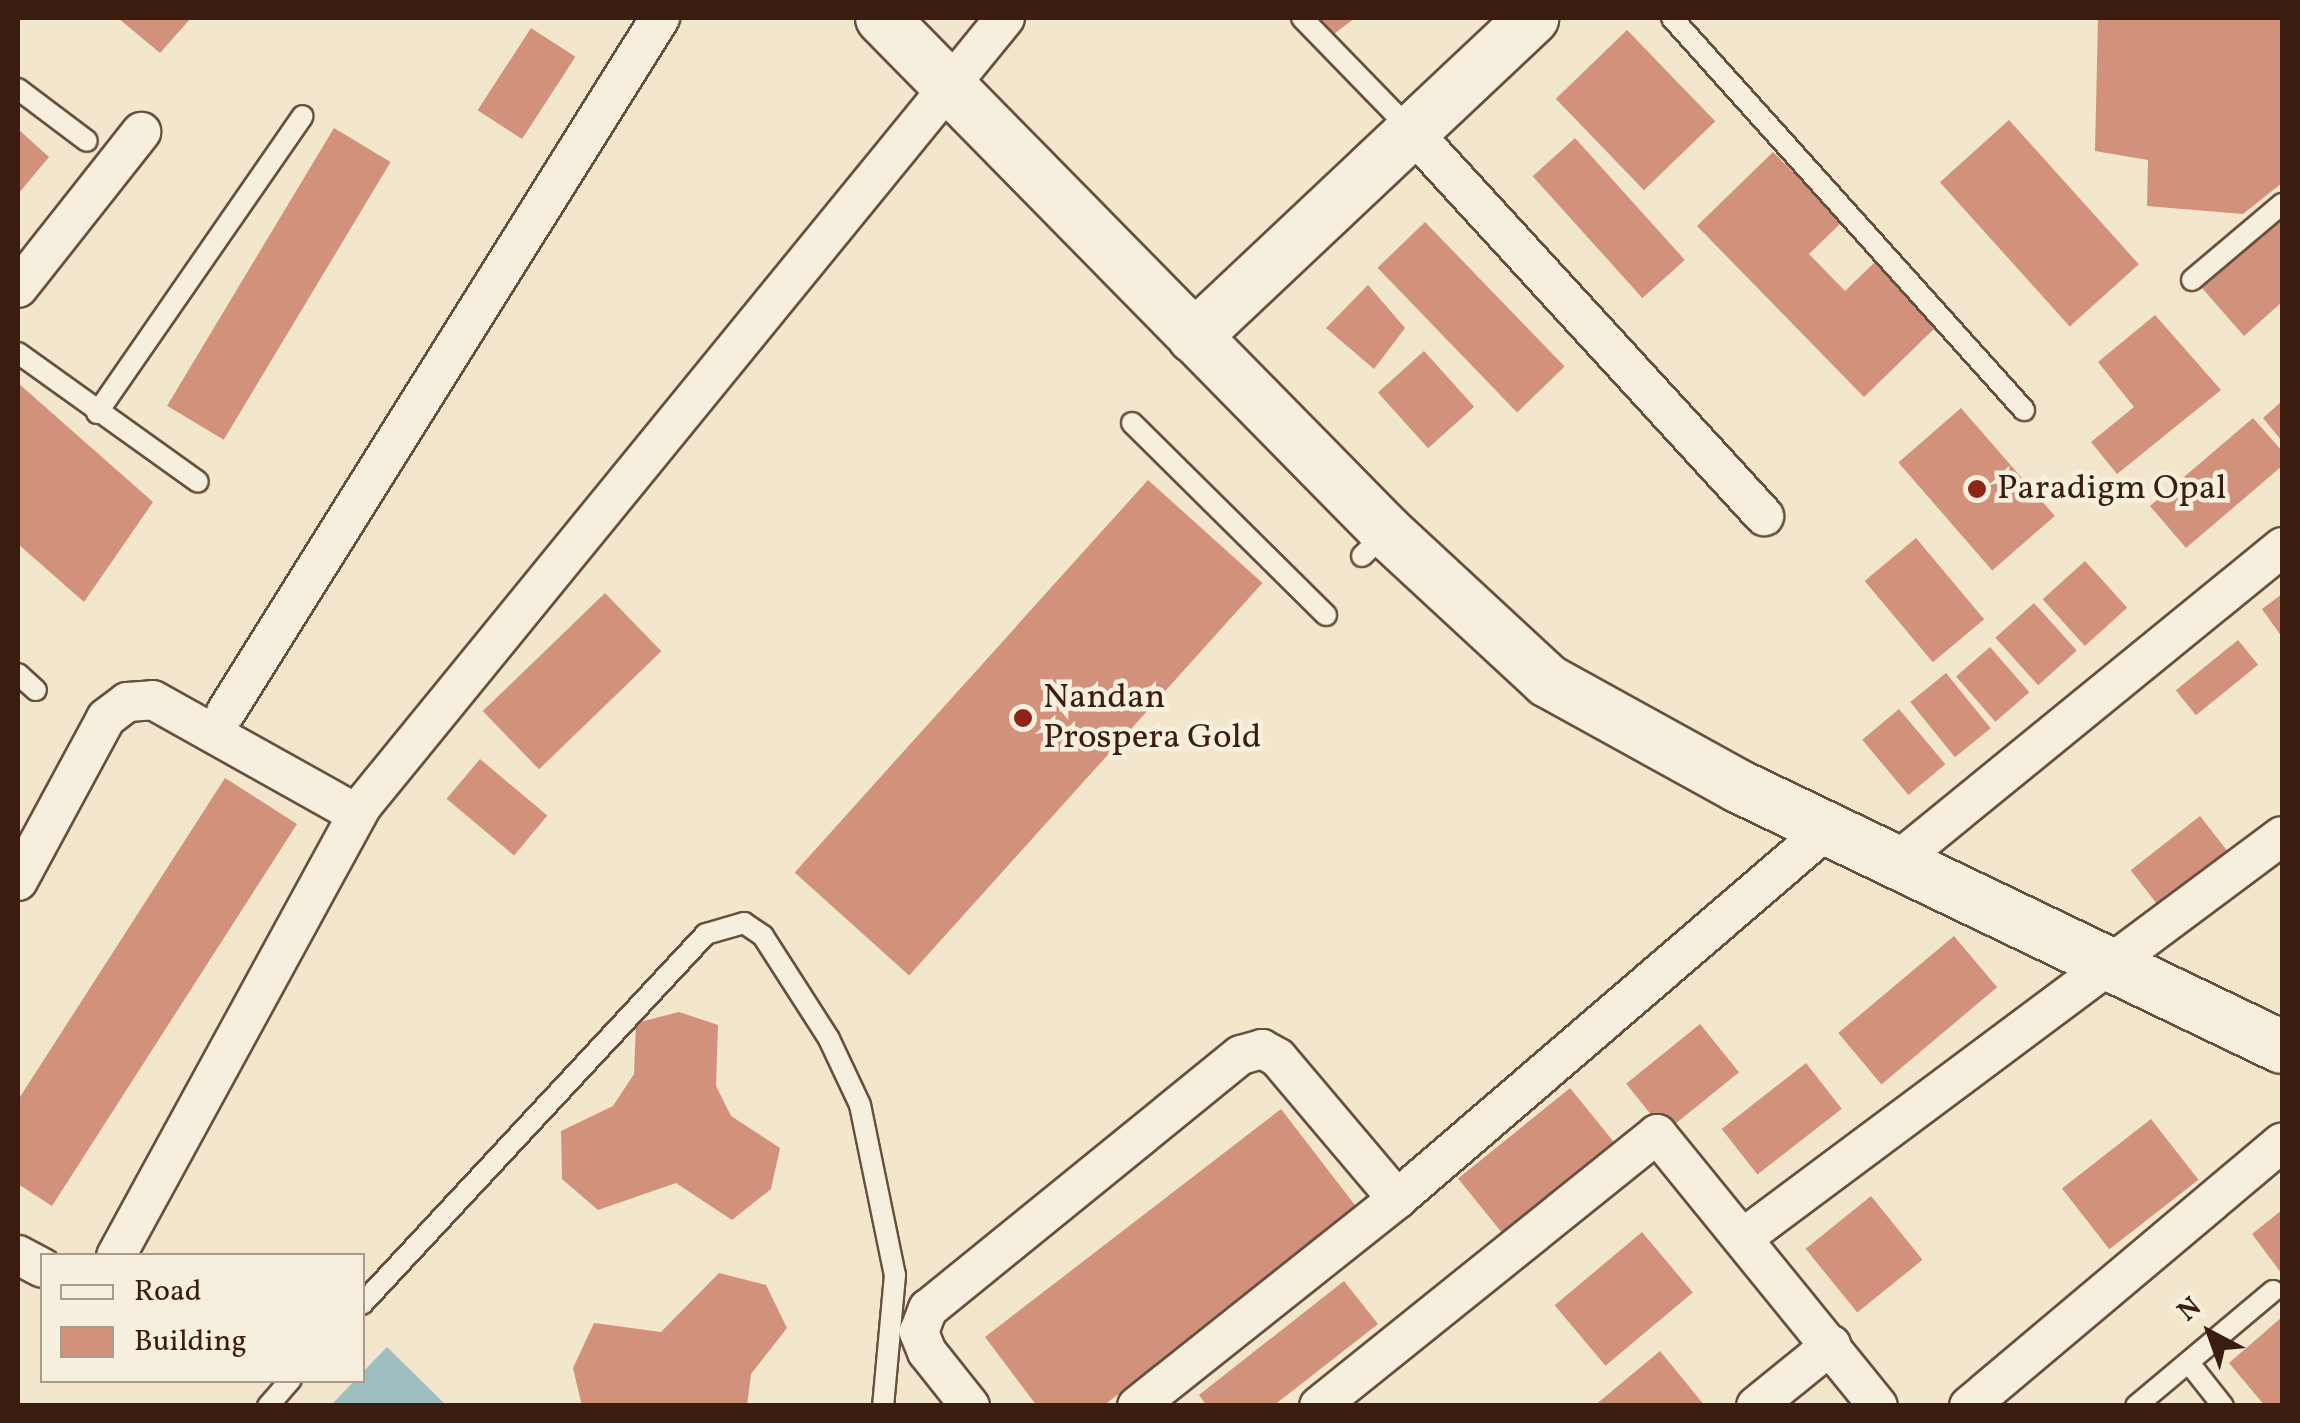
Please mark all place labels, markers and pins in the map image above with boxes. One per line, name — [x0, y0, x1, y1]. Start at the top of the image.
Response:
place label: Paradigm Opal — [1997, 468, 2227, 510]
marker: Paradigm Opal — [1966, 478, 1988, 500]
place label: Nandan Prospera Gold — [1043, 677, 1261, 759]
marker: Nandan Prospera Gold — [1012, 707, 1034, 729]

